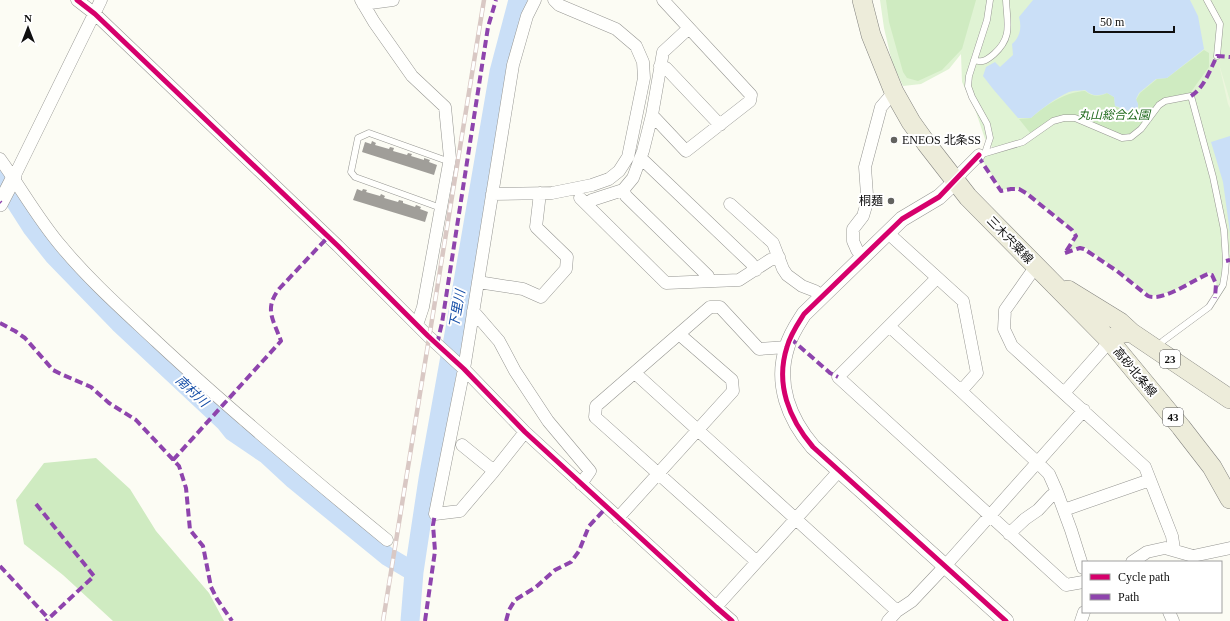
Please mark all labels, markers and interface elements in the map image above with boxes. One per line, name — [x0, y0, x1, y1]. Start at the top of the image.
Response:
north arrow — [8, 8, 48, 48]
scale bar — [1094, 8, 1174, 34]
text: N — [24, 12, 32, 24]
text: 50 m — [1100, 15, 1125, 29]
park label: 丸山総合公園 — [1078, 108, 1152, 122]
place label: ENEOS 北条SS — [902, 133, 981, 147]
marker: ENEOS 北条SS — [889, 135, 899, 145]
place label: 桐麺 — [859, 194, 883, 208]
marker: 桐麺 — [886, 196, 896, 206]
street label: 三木宍粟線 — [984, 214, 1036, 266]
water label: 下里川 — [446, 287, 468, 330]
street label: 高砂北条線 — [1110, 345, 1160, 399]
road number: 23 — [1160, 350, 1180, 368]
water label: 南村川 — [173, 372, 213, 411]
road number: 43 — [1163, 408, 1183, 426]
legend — [1082, 561, 1222, 613]
text: Cycle path — [1118, 570, 1170, 584]
text: Path — [1118, 590, 1139, 604]

